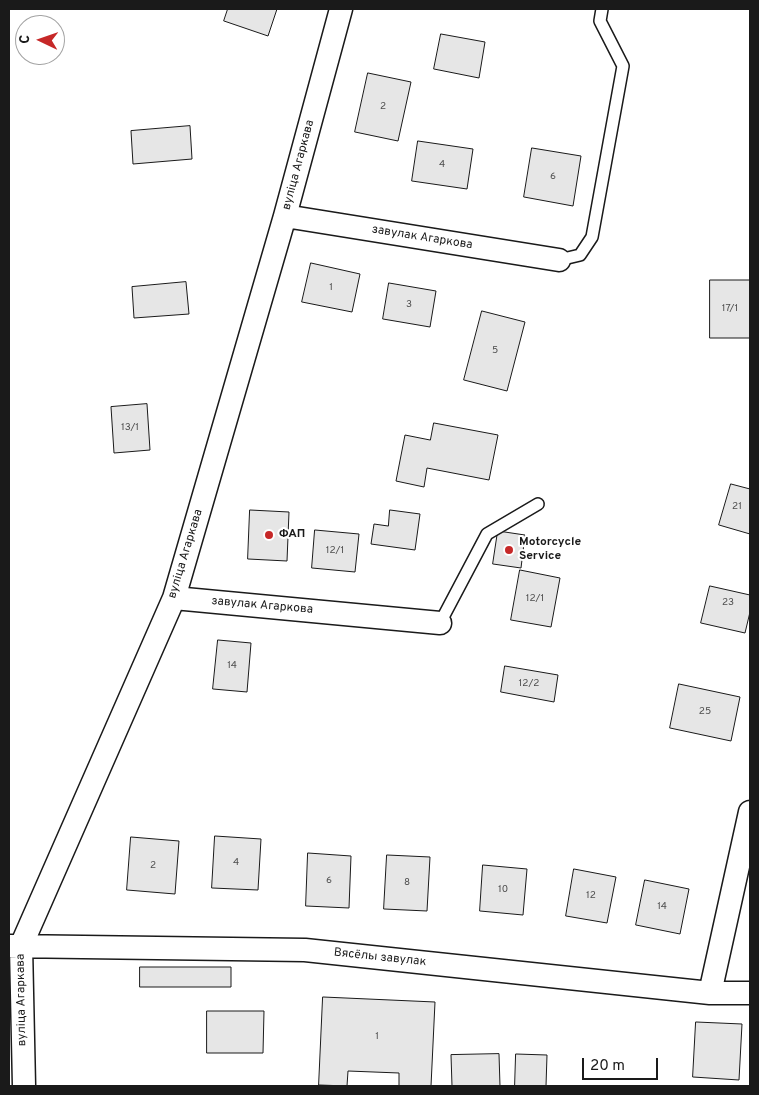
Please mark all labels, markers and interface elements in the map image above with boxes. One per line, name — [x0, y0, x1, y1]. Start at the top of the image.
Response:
north arrow — [15, 15, 65, 65]
text: С — [17, 34, 34, 44]
house number: 2 — [380, 101, 386, 113]
street label: вуліца Агаркава — [280, 118, 318, 212]
house number: 4 — [439, 159, 445, 171]
house number: 6 — [550, 171, 556, 183]
street label: завулак Агаркова — [370, 223, 474, 253]
house number: 1 — [329, 282, 333, 294]
house number: 3 — [406, 299, 412, 311]
house number: 17/1 — [722, 303, 738, 315]
house number: 5 — [492, 345, 498, 357]
house number: 13/1 — [121, 422, 139, 434]
house number: 21 — [732, 501, 742, 513]
street label: вуліца Агаркава — [166, 508, 206, 600]
place label: ФАП — [279, 528, 305, 542]
marker: ФАП — [263, 529, 275, 541]
place label: Motorcycle Service — [519, 536, 581, 564]
marker: Motorcycle Service — [503, 544, 515, 556]
house number: 12/1 — [326, 545, 344, 557]
house number: 12/1 — [526, 593, 544, 605]
street label: завулак Агаркова — [210, 594, 314, 618]
house number: 23 — [722, 597, 734, 609]
house number: 14 — [227, 660, 237, 672]
house number: 12/2 — [519, 678, 539, 690]
house number: 25 — [699, 706, 711, 718]
house number: 4 — [233, 857, 239, 869]
house number: 2 — [150, 860, 156, 872]
house number: 6 — [326, 875, 332, 887]
house number: 8 — [404, 877, 410, 889]
house number: 10 — [498, 884, 508, 896]
house number: 12 — [586, 890, 596, 902]
house number: 14 — [657, 901, 667, 913]
street label: Вясёлы завулак — [333, 946, 427, 970]
street label: вуліца Агаркава — [14, 954, 30, 1046]
house number: 1 — [375, 1031, 379, 1043]
scale bar — [584, 1048, 660, 1080]
text: 20 m — [590, 1057, 625, 1076]

